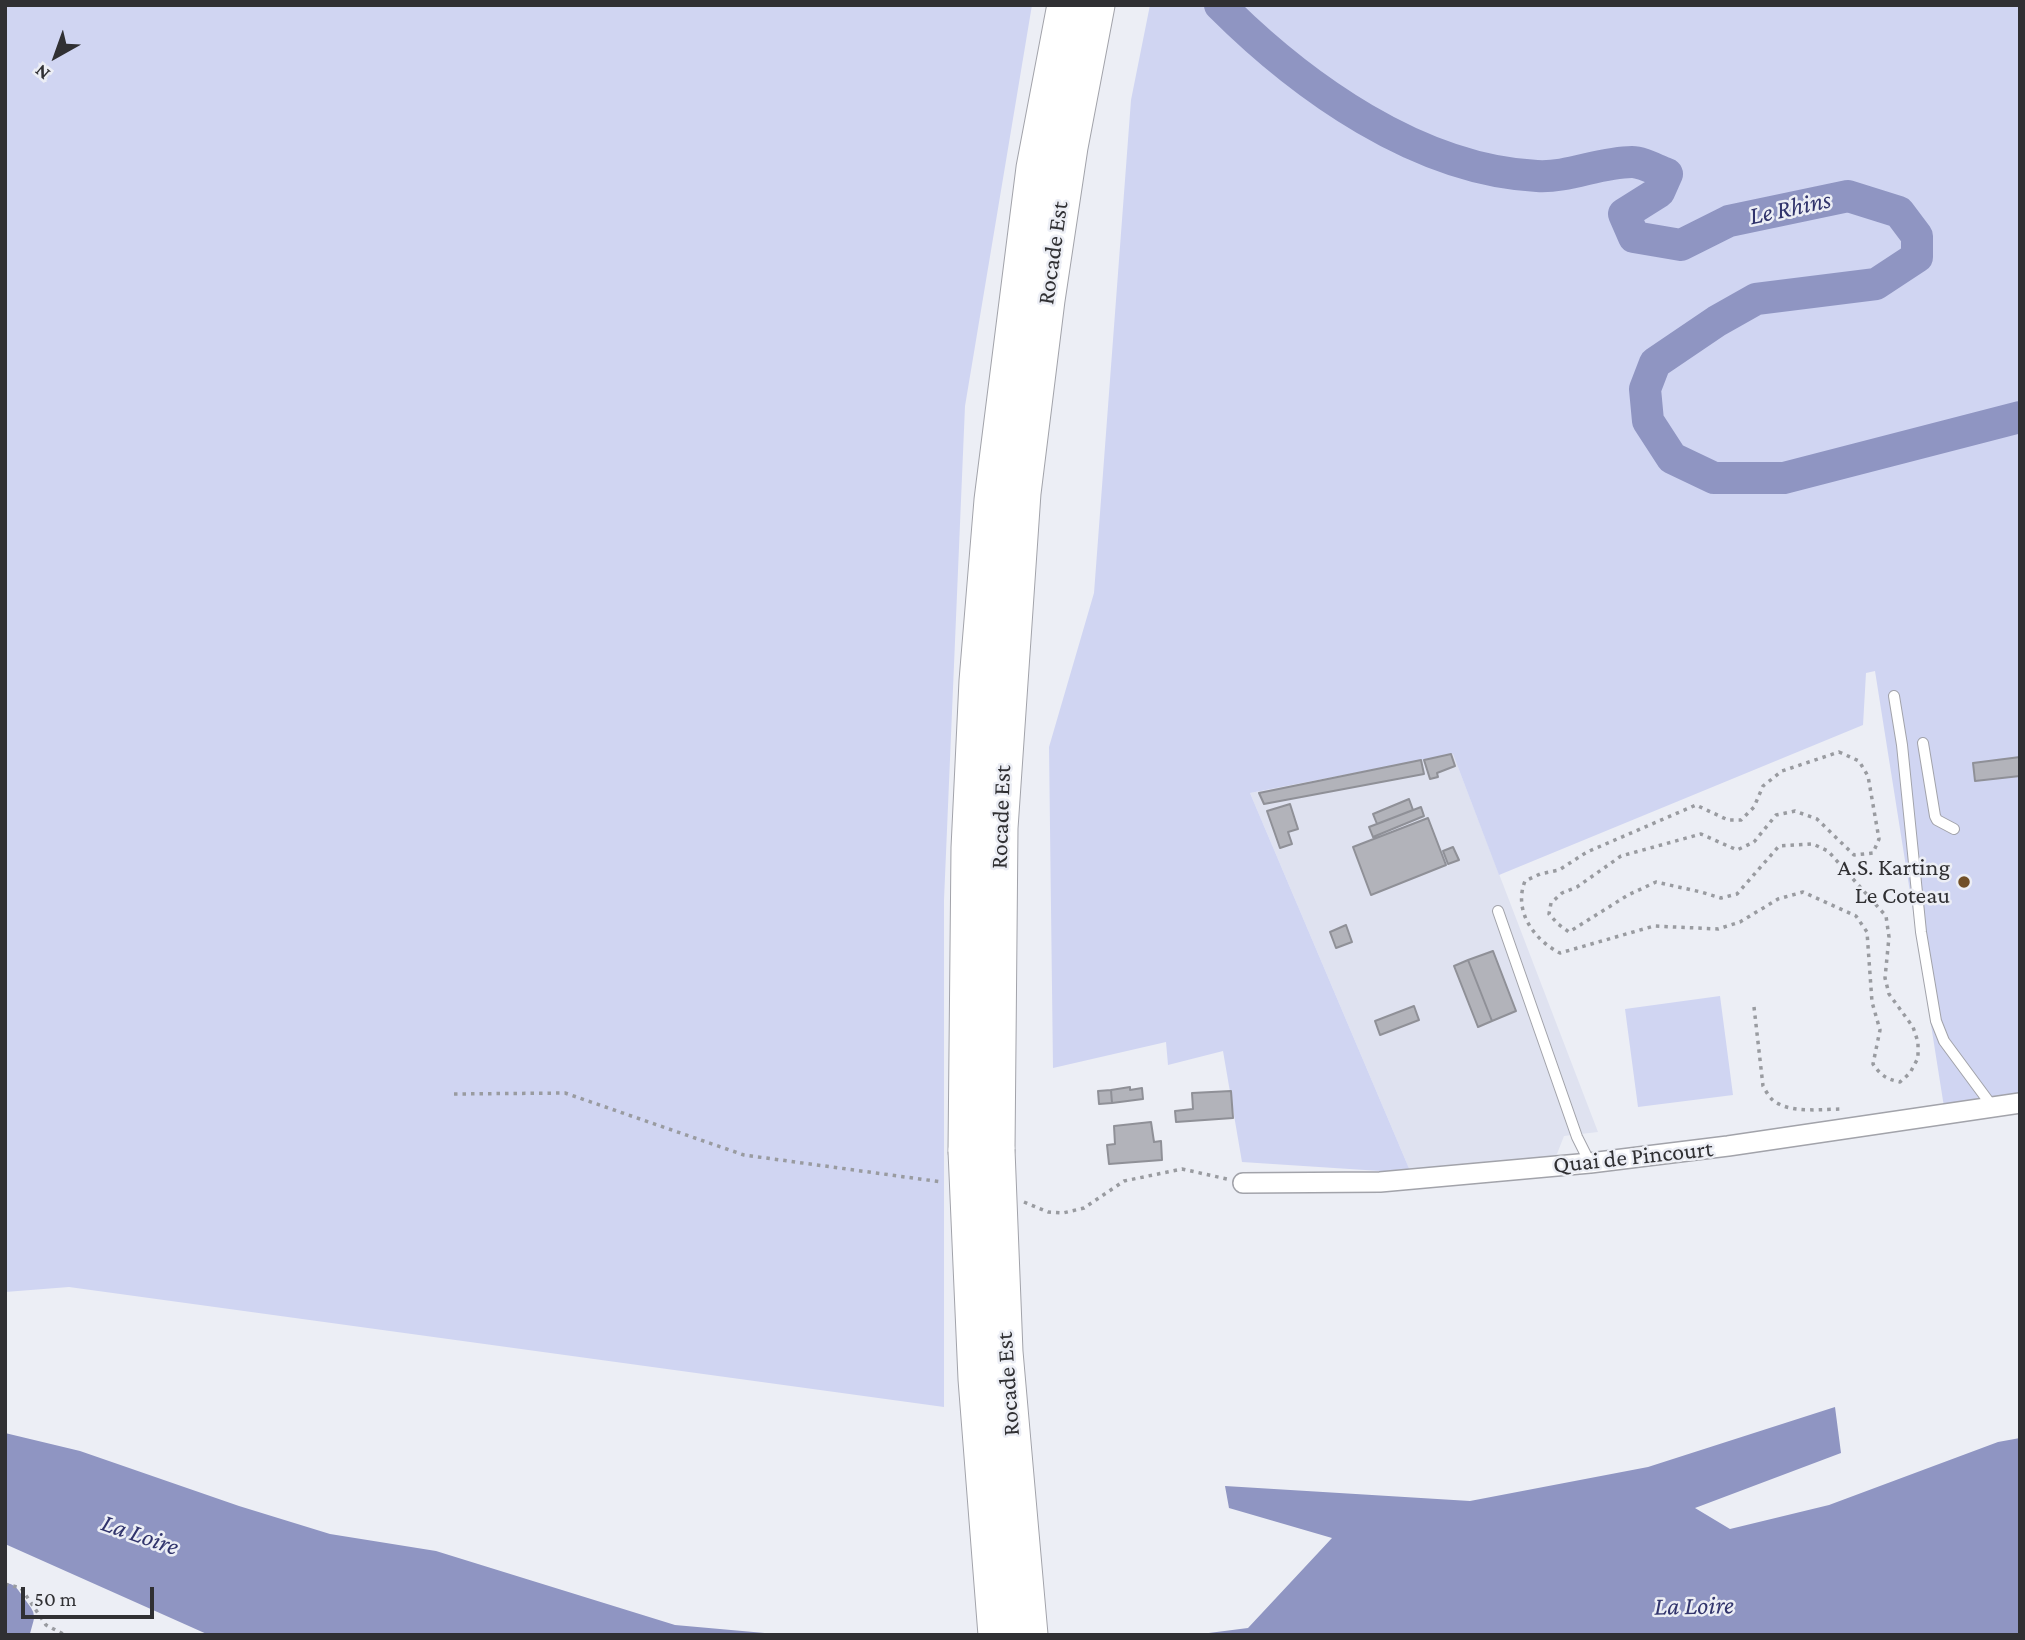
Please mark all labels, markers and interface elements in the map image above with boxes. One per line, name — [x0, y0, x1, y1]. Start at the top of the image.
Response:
north arrow — [21, 21, 91, 91]
text: N — [30, 60, 54, 85]
water label: Le Rhins — [1746, 184, 1834, 232]
street label: Rocade Est — [1031, 199, 1075, 307]
street label: Rocade Est — [985, 764, 1017, 870]
place label: A.S. Karting Le Coteau — [1838, 854, 1950, 910]
marker: A.S. Karting Le Coteau — [1956, 874, 1972, 890]
street label: Quai de Pincourt — [1552, 1134, 1714, 1180]
street label: Rocade Est — [990, 1331, 1026, 1437]
water label: La Loire — [97, 1507, 183, 1563]
scale bar — [24, 1574, 158, 1618]
text: 50 m — [34, 1587, 77, 1611]
water label: La Loire — [1654, 1590, 1734, 1622]

